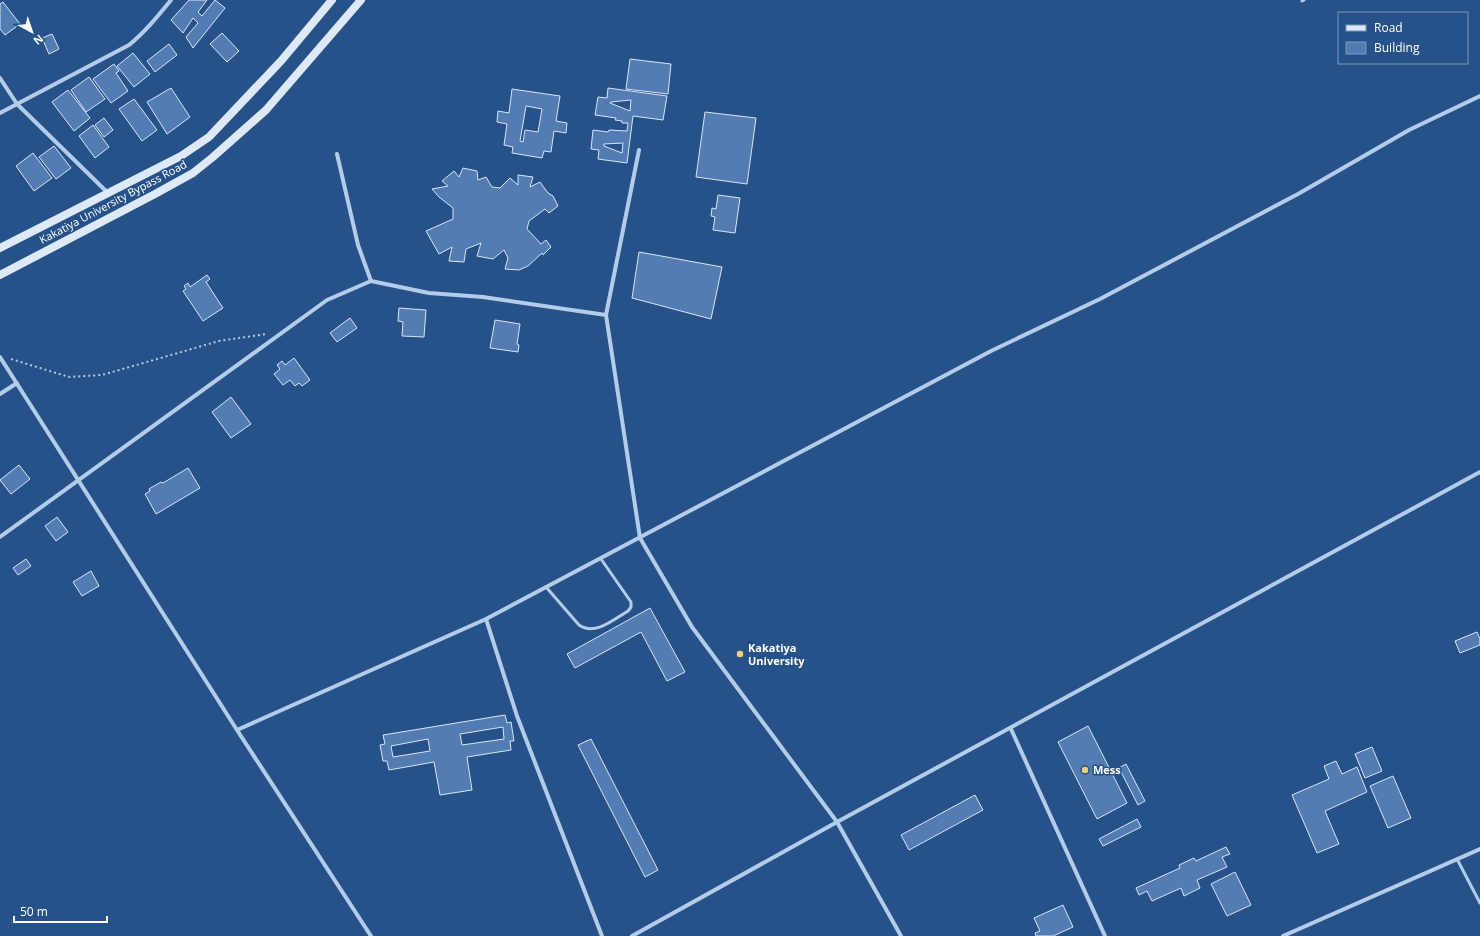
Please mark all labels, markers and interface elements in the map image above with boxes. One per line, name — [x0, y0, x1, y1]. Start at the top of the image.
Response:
north arrow — [12, 12, 52, 52]
legend — [1338, 12, 1468, 64]
text: Road — [1374, 19, 1403, 36]
text: N — [30, 31, 47, 49]
text: Building — [1374, 39, 1420, 56]
street label: Kakatiya University Bypass Road — [36, 156, 189, 247]
place label: Kakatiya University — [748, 640, 805, 668]
marker: Kakatiya University — [735, 649, 745, 659]
place label: Mess — [1093, 762, 1121, 777]
marker: Mess — [1080, 765, 1090, 775]
scale bar — [14, 898, 107, 924]
text: 50 m — [20, 903, 48, 920]

